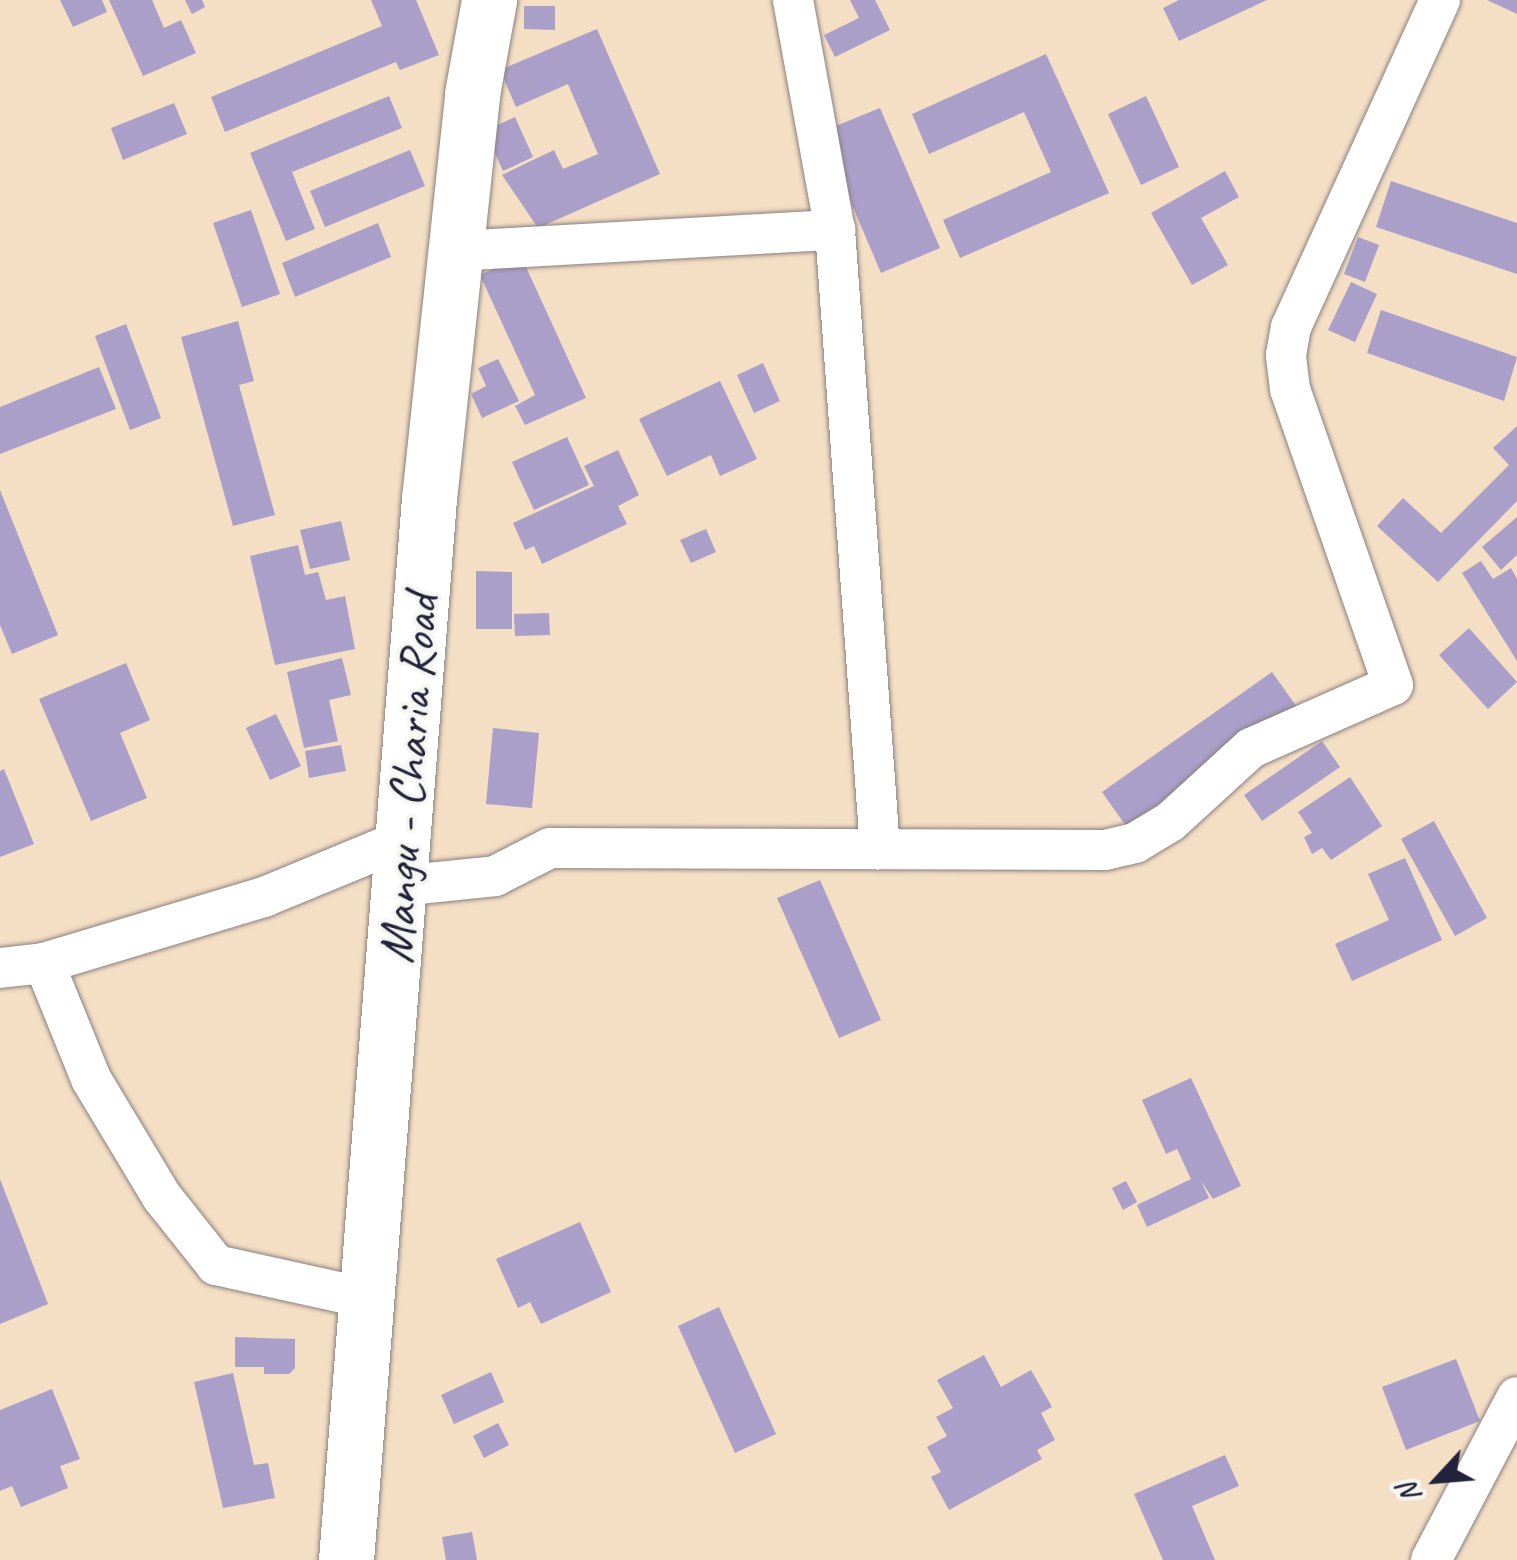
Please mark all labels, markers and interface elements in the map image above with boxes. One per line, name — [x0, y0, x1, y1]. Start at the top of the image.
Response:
street label: Mangu - Charia Road — [365, 593, 451, 965]
north arrow — [1387, 1430, 1487, 1530]
text: N — [1390, 1478, 1429, 1509]

